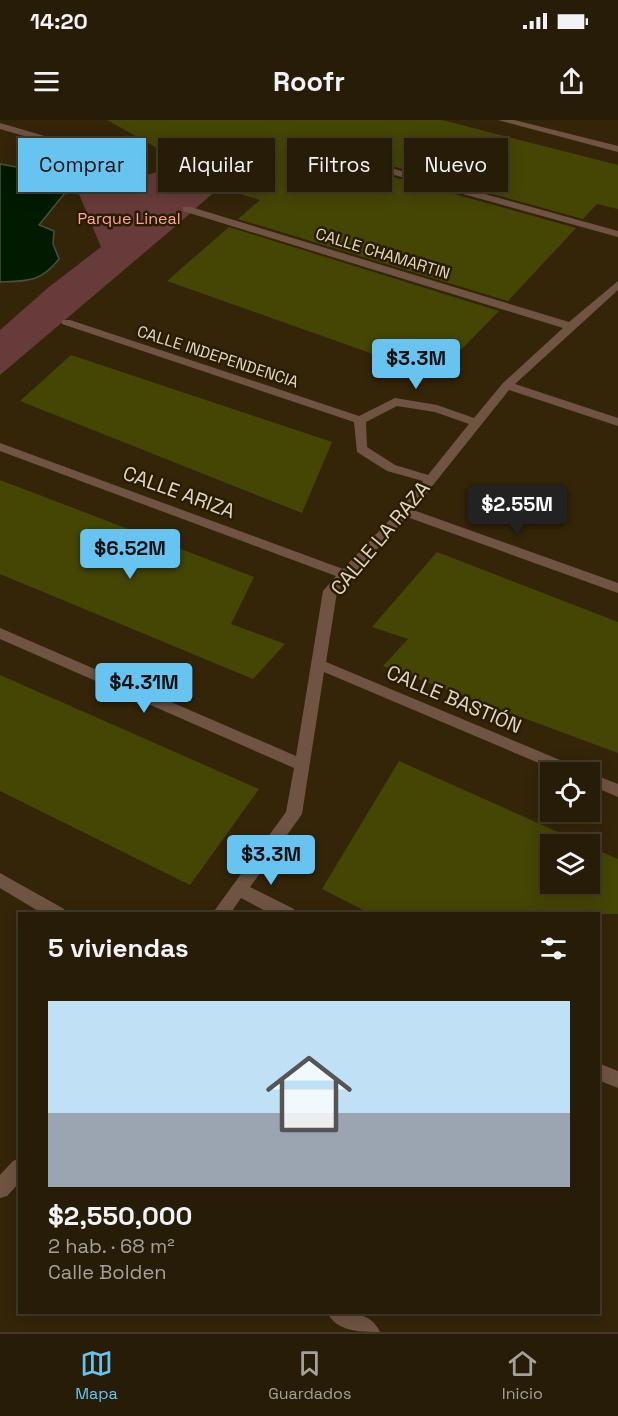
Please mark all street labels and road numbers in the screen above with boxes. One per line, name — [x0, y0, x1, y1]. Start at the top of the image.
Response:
street label: CALLE CHAMARTIN — [313, 223, 453, 284]
street label: CALLE INDEPENDENCIA — [134, 320, 301, 393]
street label: CALLE ARIZA — [119, 460, 239, 524]
street label: CALLE LA RAZA — [325, 475, 436, 600]
street label: CALLE BASTIÓN — [383, 659, 525, 739]

